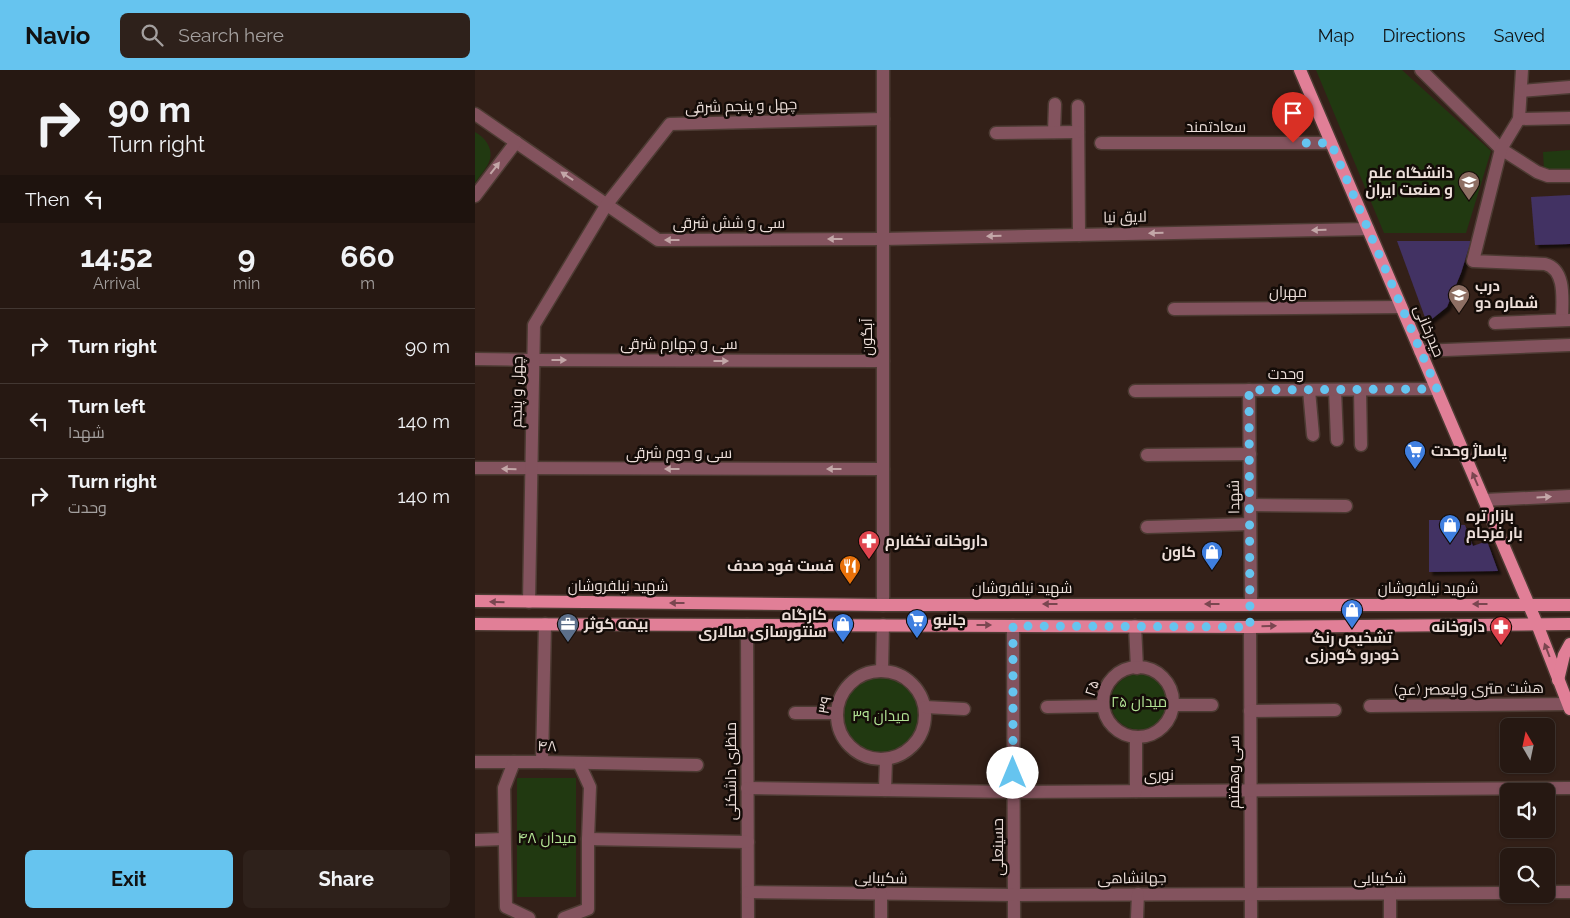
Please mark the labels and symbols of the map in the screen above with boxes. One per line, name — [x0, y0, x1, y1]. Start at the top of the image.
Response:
pin — [1272, 92, 1314, 143]
street label: چهل و ‍پنجم شرقی — [685, 95, 797, 118]
street label: سعادتمند — [1186, 118, 1246, 136]
one-way arrow — [490, 161, 500, 175]
place label: دانشگاه علم و صنعت ایران — [1365, 164, 1453, 199]
school or university icon: دانشگاه علم و صنعت ایران — [1457, 170, 1481, 201]
one-way arrow — [560, 172, 574, 181]
street label: لایق نیا — [1103, 208, 1147, 227]
street label: سی و شش شرقی — [673, 214, 785, 233]
one-way arrow — [1311, 226, 1327, 234]
one-way arrow — [1148, 229, 1164, 237]
one-way arrow — [986, 233, 1002, 241]
one-way arrow — [826, 235, 842, 243]
one-way arrow — [664, 236, 680, 244]
place label: درب شماره دو — [1475, 277, 1538, 312]
street label: مهران — [1269, 283, 1307, 302]
school or university icon: درب شماره دو — [1447, 283, 1471, 314]
street label: حیدرخانی — [1409, 302, 1448, 360]
street label: آبگون — [858, 318, 877, 356]
street label: سی و چهارم شرقی — [620, 335, 738, 354]
street label: چهل و پنجم — [507, 356, 528, 428]
one-way arrow — [551, 356, 567, 364]
one-way arrow — [713, 357, 729, 365]
street label: وحدت — [1268, 365, 1304, 383]
supermarket icon: پاساژ وحدت — [1403, 439, 1427, 470]
place label: پاساژ وحدت — [1431, 442, 1507, 462]
street label: سی و دوم شرقی — [626, 444, 732, 463]
one-way arrow — [501, 465, 517, 473]
one-way arrow — [664, 465, 680, 473]
one-way arrow — [826, 465, 842, 473]
one-way arrow — [1471, 472, 1479, 486]
street label: شهدا — [1225, 480, 1244, 514]
one-way arrow — [1537, 492, 1553, 500]
place label: بازار تره بار فرجام — [1466, 507, 1523, 543]
shop icon: بازار تره بار فرجام — [1438, 513, 1462, 544]
pharmacy icon: داروخانه تکفارم — [857, 529, 881, 560]
place label: داروخانه تکفارم — [885, 532, 988, 551]
shop icon: کاون — [1200, 540, 1224, 571]
place label: کاون — [1162, 543, 1196, 561]
restaurant icon: فست فود صدف — [838, 554, 862, 585]
place label: فست فود صدف — [727, 557, 834, 575]
street label: شهید نیلفروشان — [568, 577, 668, 596]
street label: شهید نیلفروشان — [972, 579, 1072, 598]
street label: شهید نیلفروشان — [1378, 579, 1478, 598]
one-way arrow — [488, 597, 504, 605]
shop icon: تشخیص رنگ خودرو گودرزی — [1340, 598, 1364, 629]
one-way arrow — [668, 599, 684, 607]
one-way arrow — [1042, 600, 1058, 608]
one-way arrow — [1204, 600, 1220, 608]
one-way arrow — [1472, 600, 1488, 608]
place label: کارگاه سنتورسازی سالاری — [698, 606, 827, 641]
supermarket icon: جانبو — [905, 608, 929, 639]
place label: جانبو — [933, 611, 966, 629]
office icon: بیمه کوثر — [556, 612, 580, 643]
shop icon: کارگاه سنتورسازی سالاری — [831, 612, 855, 643]
place label: بیمه کوثر — [583, 615, 648, 633]
pharmacy icon: داروخانه — [1489, 615, 1513, 646]
place label: داروخانه — [1432, 618, 1485, 636]
one-way arrow — [977, 621, 993, 629]
one-way arrow — [1262, 622, 1278, 630]
place label: تشخیص رنگ خودرو گودرزی — [1305, 629, 1399, 664]
one-way arrow — [1543, 643, 1550, 658]
street label: ۲۵ — [1081, 678, 1103, 698]
street label: هشت متری ولیعصر (عج) — [1394, 679, 1544, 701]
park label: میدان ۲۵ — [1111, 693, 1167, 712]
street label: ۳۹ — [815, 695, 835, 715]
park label: میدان ۳۹ — [852, 707, 910, 726]
north arrow — [1500, 718, 1555, 772]
street label: منظری داشکنی — [722, 722, 741, 820]
street label: سی وهفتم — [1225, 735, 1244, 809]
street label: ۴۸ — [537, 737, 557, 755]
position arrow — [986, 746, 1038, 798]
street label: نوری — [1144, 766, 1174, 785]
street label: حسینعلی — [989, 818, 1008, 876]
park label: میدان ۴۸ — [517, 829, 577, 848]
street label: جهانشاهی — [1097, 868, 1167, 889]
street label: شکیبایی — [854, 869, 908, 888]
street label: شکیبایی — [1354, 869, 1406, 888]

